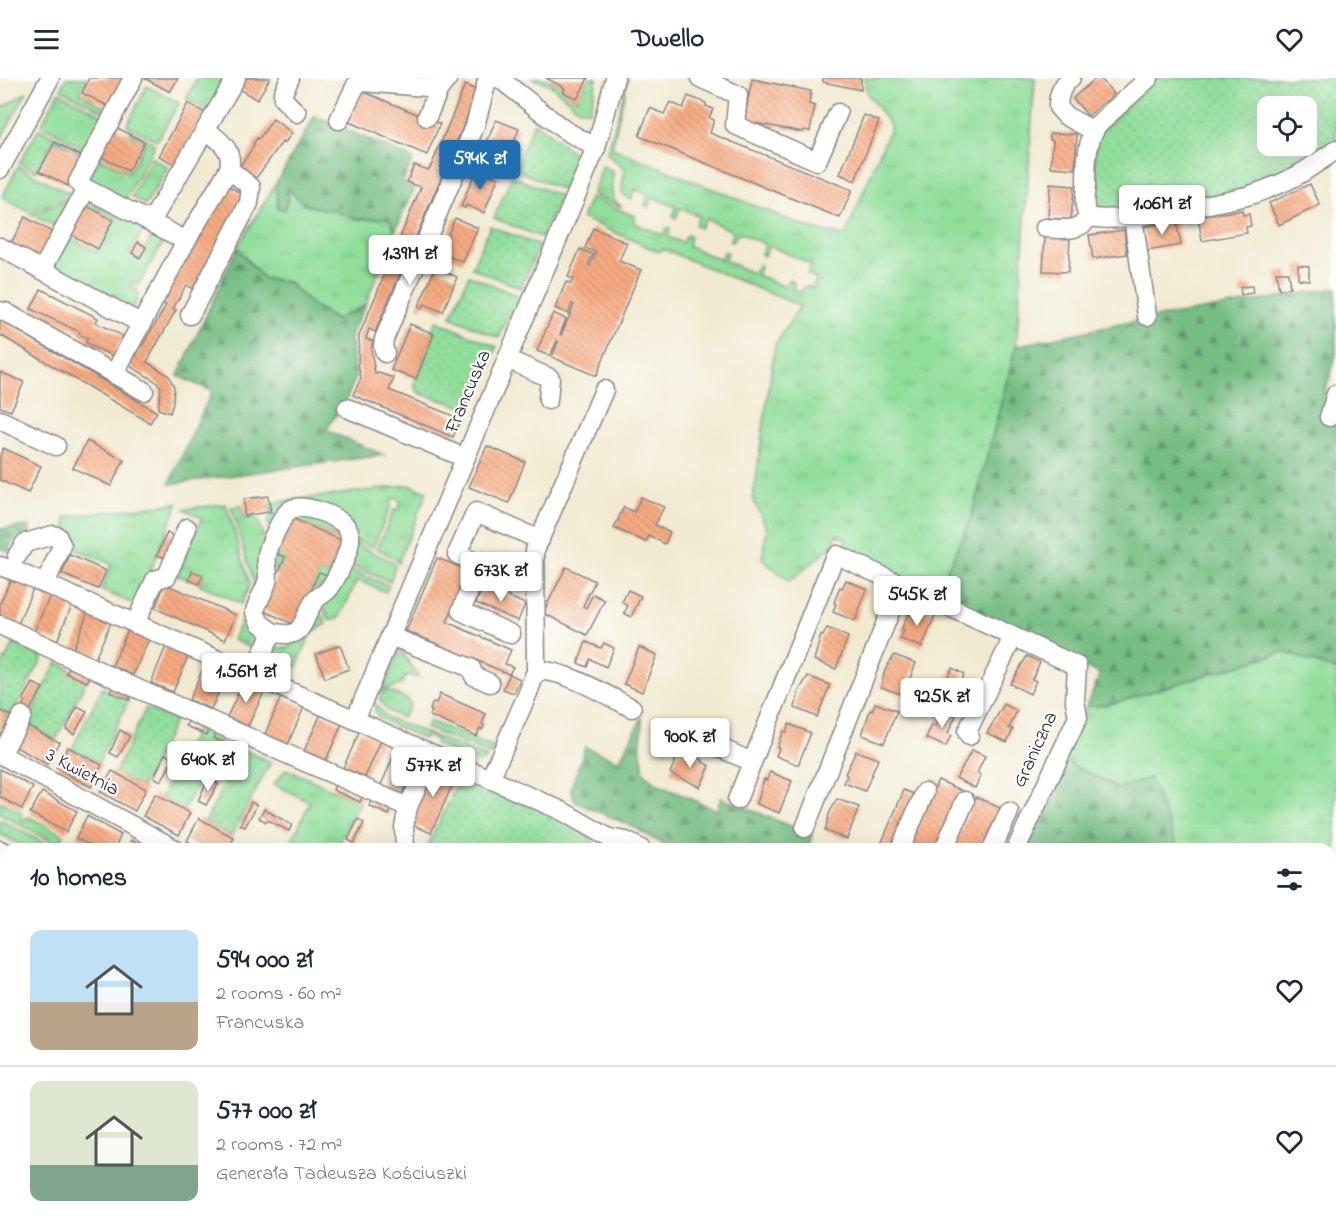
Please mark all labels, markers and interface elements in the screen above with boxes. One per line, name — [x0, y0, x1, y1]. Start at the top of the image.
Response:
text: Dwello — [632, 20, 704, 59]
icon: menu — [30, 23, 63, 56]
icon: heart — [1273, 23, 1306, 56]
map controls — [1257, 96, 1317, 156]
button: locate — [1257, 96, 1317, 156]
pin: 594K zł — [425, 140, 535, 191]
text: 594K zł — [453, 145, 507, 174]
pin: 1.06M zł — [1100, 185, 1224, 236]
text: 1.06M zł — [1133, 190, 1191, 219]
pin: 1.39M zł — [348, 235, 472, 286]
text: 1.39M zł — [383, 240, 437, 269]
street label: Francuska — [438, 346, 500, 439]
pin: 673K zł — [446, 552, 556, 603]
text: 673K zł — [475, 557, 527, 586]
pin: 545K zł — [862, 576, 972, 627]
text: 545K zł — [888, 581, 946, 610]
pin: 1.56M zł — [184, 653, 308, 704]
text: 1.56M zł — [216, 658, 276, 687]
pin: 925K zł — [887, 678, 997, 729]
text: 925K zł — [914, 683, 970, 712]
street label: Graniczna — [1006, 707, 1066, 793]
pin: 900K zł — [635, 718, 745, 769]
text: 900K zł — [665, 723, 715, 752]
pin: 640K zł — [153, 741, 263, 792]
street label: 3 Kwietnia — [40, 742, 124, 804]
text: 640K zł — [181, 746, 235, 775]
pin: 577K zł — [378, 747, 488, 798]
text: 577K zł — [405, 752, 461, 781]
text: 10 homes — [30, 860, 127, 898]
icon: filters — [1273, 863, 1306, 896]
text: 594 000 zł — [216, 942, 313, 980]
icon: home — [78, 954, 150, 1026]
icon: heart — [1273, 974, 1306, 1007]
text: 2 rooms · 60 m² — [216, 980, 342, 1009]
text: Francuska — [216, 1009, 304, 1038]
text: 577 000 zł — [216, 1093, 316, 1131]
icon: home — [78, 1105, 150, 1177]
icon: heart — [1273, 1125, 1306, 1158]
text: 2 rooms · 72 m² — [216, 1131, 343, 1160]
text: Generała Tadeusza Kościuszki — [216, 1160, 467, 1189]

